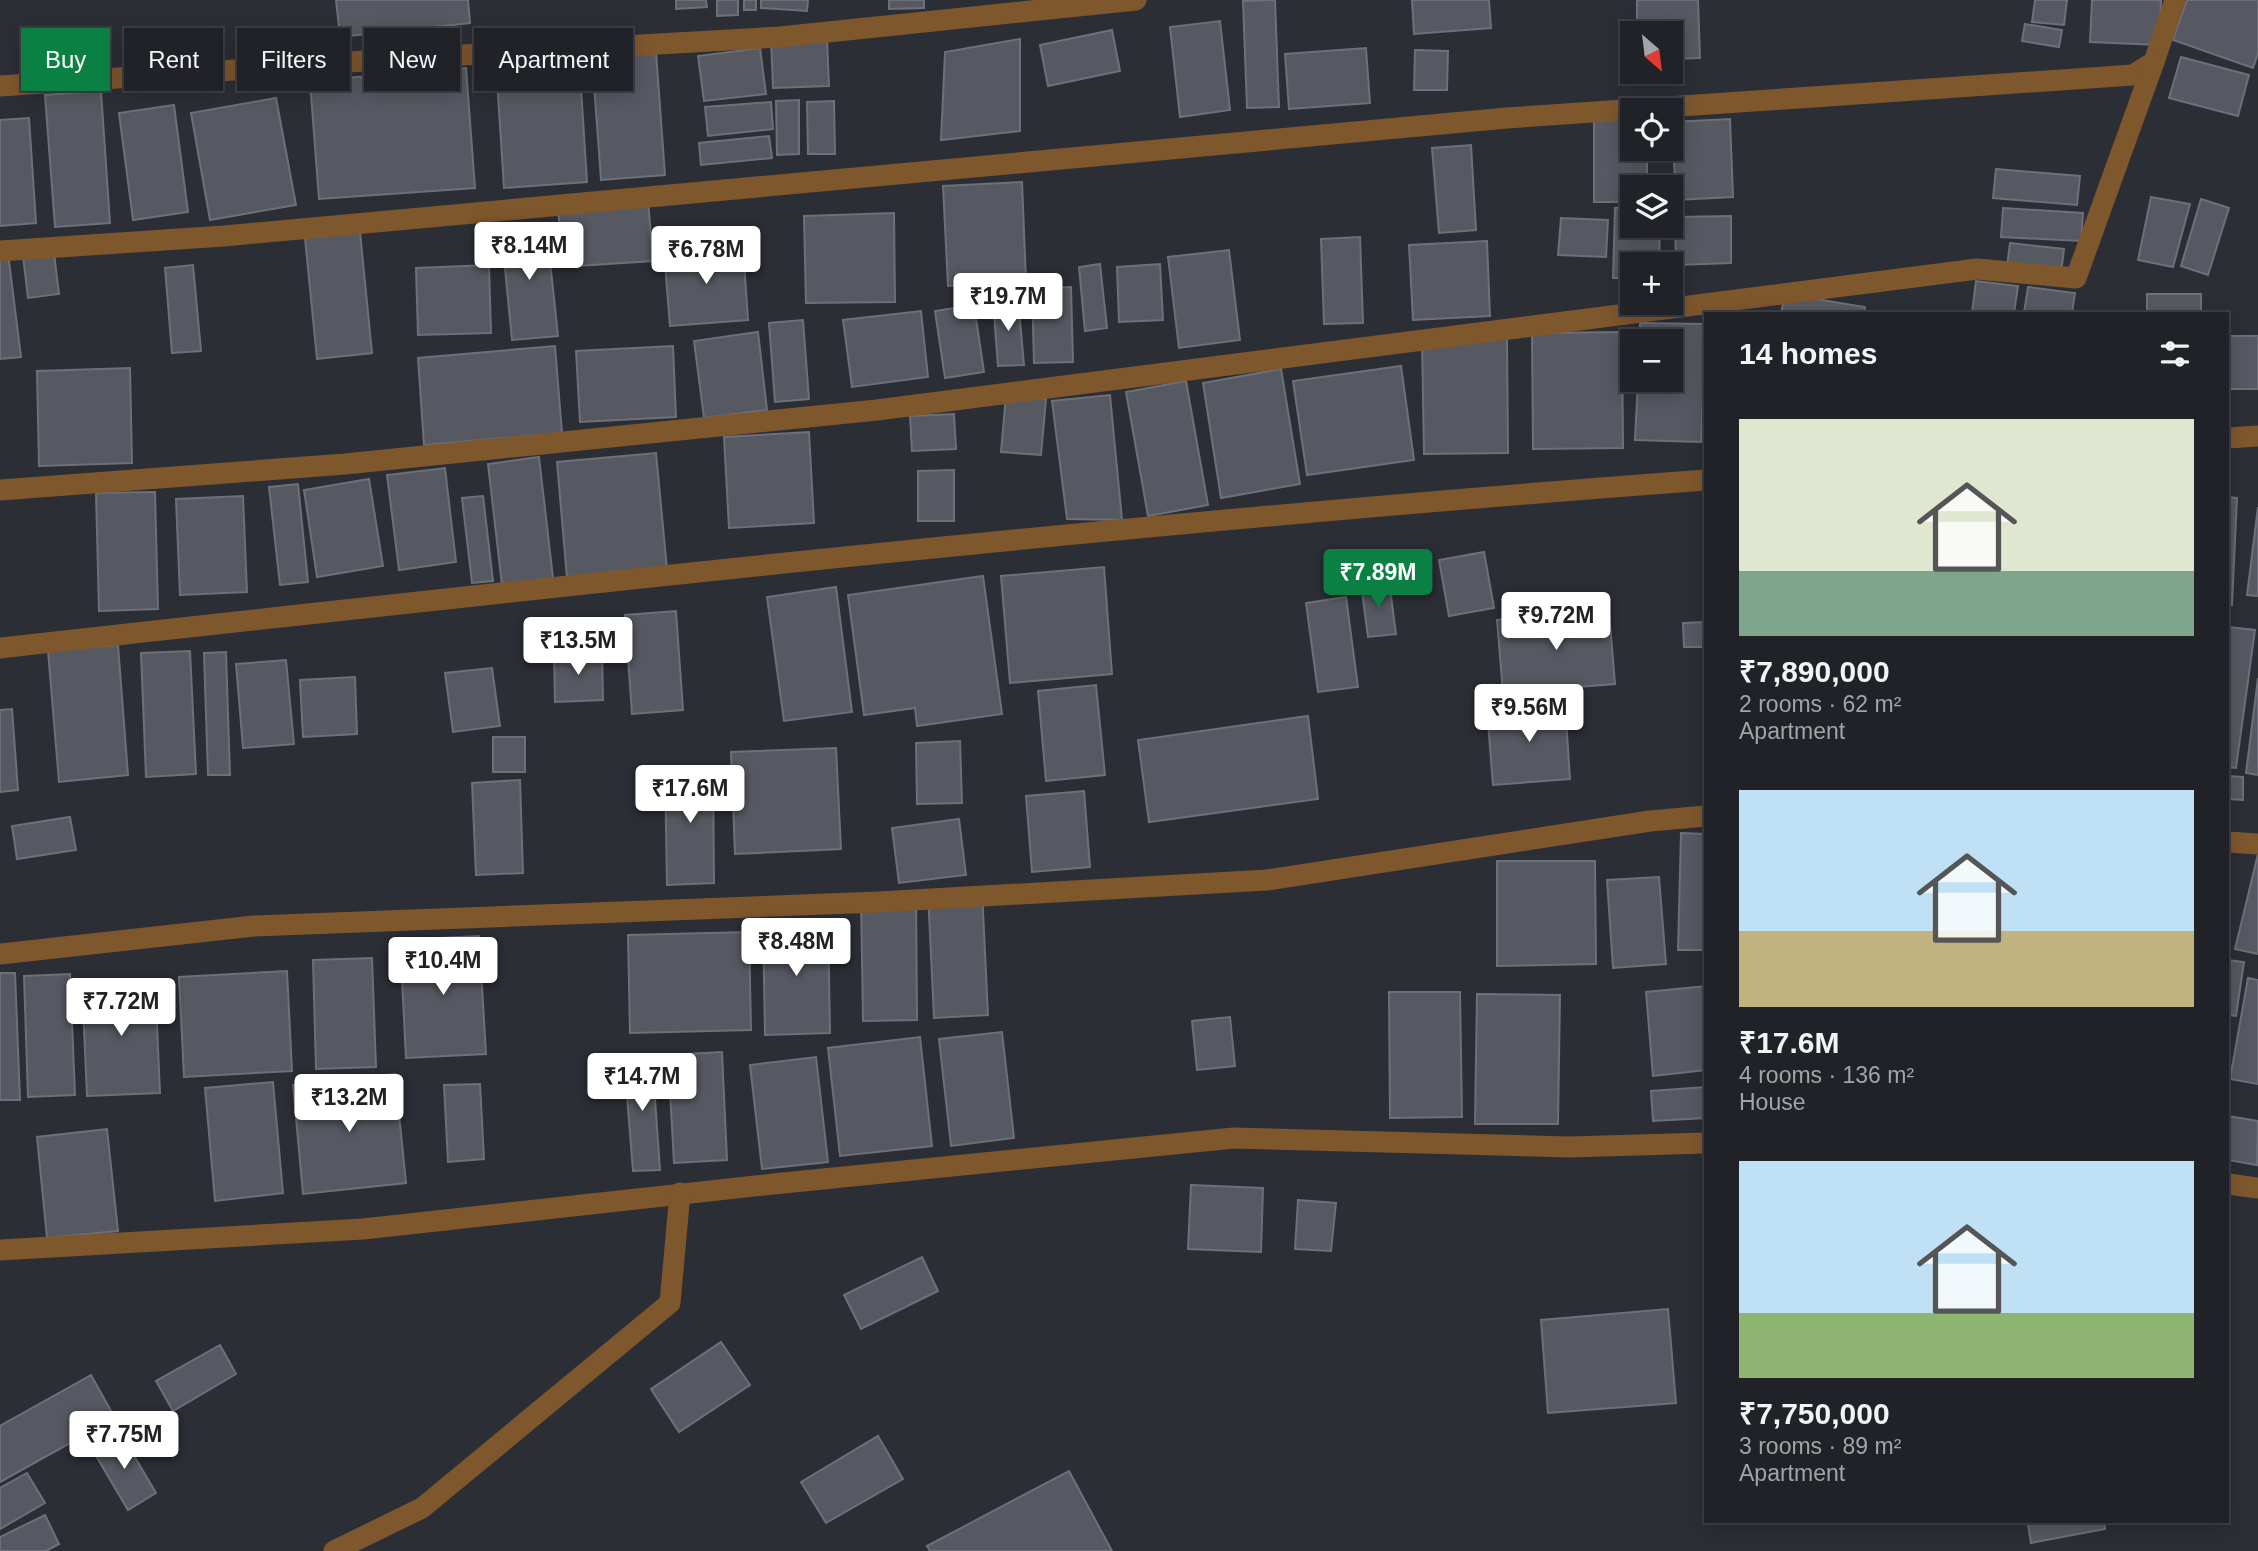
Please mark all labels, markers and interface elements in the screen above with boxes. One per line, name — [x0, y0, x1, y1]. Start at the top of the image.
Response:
north arrow — [1620, 21, 1684, 84]
map controls — [1620, 21, 1683, 392]
chip: Buy — [21, 28, 110, 91]
chip: Rent — [124, 28, 223, 91]
chip: Filters — [237, 28, 350, 91]
chip: New — [364, 28, 460, 91]
chip: Apartment — [474, 28, 633, 91]
button: locate — [1620, 98, 1683, 161]
button: layers — [1620, 175, 1683, 238]
pin: ₹8.14M — [472, 222, 586, 282]
pin: ₹6.78M — [649, 226, 763, 286]
text: ₹8.14M — [490, 232, 568, 258]
text: ₹6.78M — [667, 236, 745, 262]
button: + — [1620, 252, 1683, 315]
pin: ₹19.7M — [951, 274, 1065, 333]
text: ₹19.7M — [969, 283, 1047, 309]
button: − — [1620, 329, 1683, 392]
icon: filters — [2156, 335, 2194, 373]
text: 14 homes — [1739, 337, 1877, 370]
icon: home — [1904, 464, 2030, 590]
pin: ₹7.89M — [1321, 550, 1435, 609]
text: ₹7.89M — [1339, 559, 1417, 585]
pin: ₹9.72M — [1499, 592, 1613, 652]
text: ₹9.72M — [1517, 602, 1595, 628]
pin: ₹13.5M — [521, 618, 635, 677]
text: ₹13.5M — [539, 627, 617, 653]
text: ₹7,890,000 — [1739, 655, 1890, 688]
pin: ₹9.56M — [1472, 684, 1586, 744]
text: 2 rooms · 62 m² — [1739, 691, 1901, 717]
text: ₹9.56M — [1490, 694, 1568, 720]
text: Apartment — [1739, 718, 1845, 744]
pin: ₹17.6M — [633, 766, 747, 825]
text: ₹17.6M — [651, 775, 729, 801]
icon: home — [1904, 835, 2030, 961]
pin: ₹8.48M — [739, 918, 853, 978]
text: ₹8.48M — [757, 928, 835, 954]
pin: ₹10.4M — [386, 937, 500, 997]
text: ₹10.4M — [404, 947, 482, 973]
pin: ₹7.72M — [64, 978, 178, 1038]
text: ₹7.72M — [82, 988, 160, 1014]
text: ₹17.6M — [1739, 1026, 1840, 1059]
pin: ₹14.7M — [585, 1054, 699, 1113]
text: 4 rooms · 136 m² — [1739, 1062, 1914, 1088]
text: ₹14.7M — [603, 1063, 681, 1089]
pin: ₹13.2M — [292, 1074, 406, 1134]
text: ₹13.2M — [310, 1084, 388, 1110]
text: House — [1739, 1089, 1805, 1115]
icon: home — [1904, 1206, 2030, 1332]
text: ₹7,750,000 — [1739, 1397, 1890, 1430]
pin: ₹7.75M — [67, 1412, 181, 1471]
text: ₹7.75M — [85, 1421, 163, 1447]
text: 3 rooms · 89 m² — [1739, 1433, 1901, 1459]
text: Apartment — [1739, 1460, 1845, 1486]

